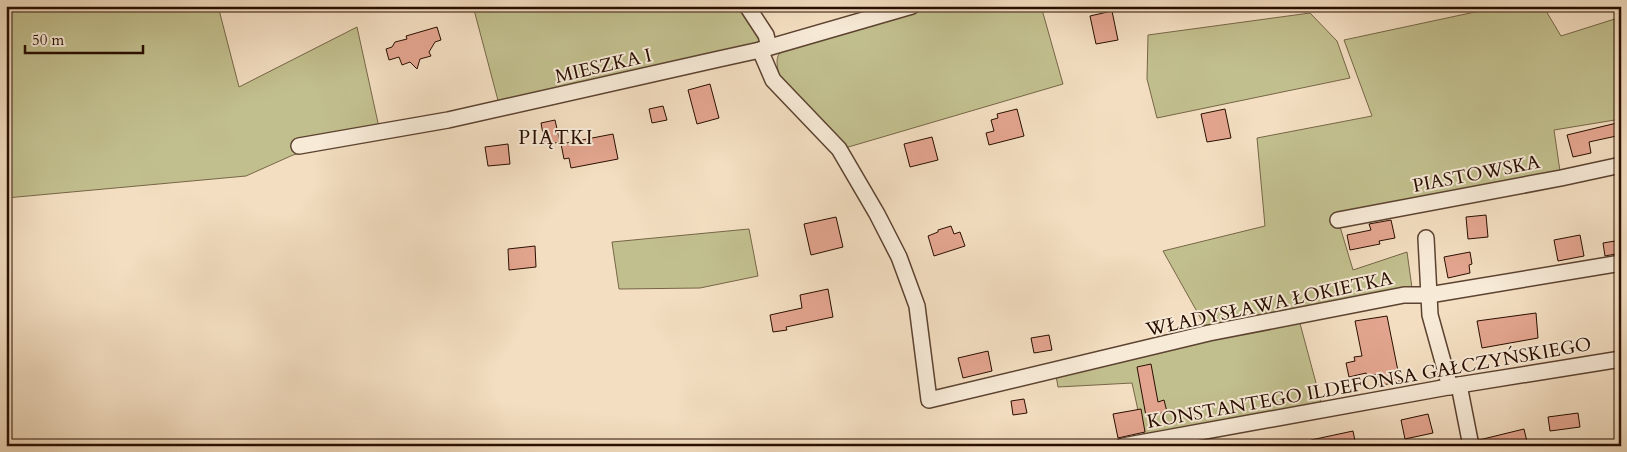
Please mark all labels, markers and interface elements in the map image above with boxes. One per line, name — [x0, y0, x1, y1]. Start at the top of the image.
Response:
scale bar — [25, 22, 142, 54]
text: 50 m — [32, 30, 64, 50]
street label: MIESZKA I — [552, 42, 654, 90]
district label: PIĄTKI — [518, 124, 594, 151]
street label: PIASTOWSKA — [1410, 149, 1543, 199]
street label: WŁADYSŁAWA ŁOKIETKA — [1142, 265, 1395, 343]
street label: KONSTANTEGO ILDEFONSA GAŁCZYŃSKIEGO — [1145, 331, 1593, 435]

